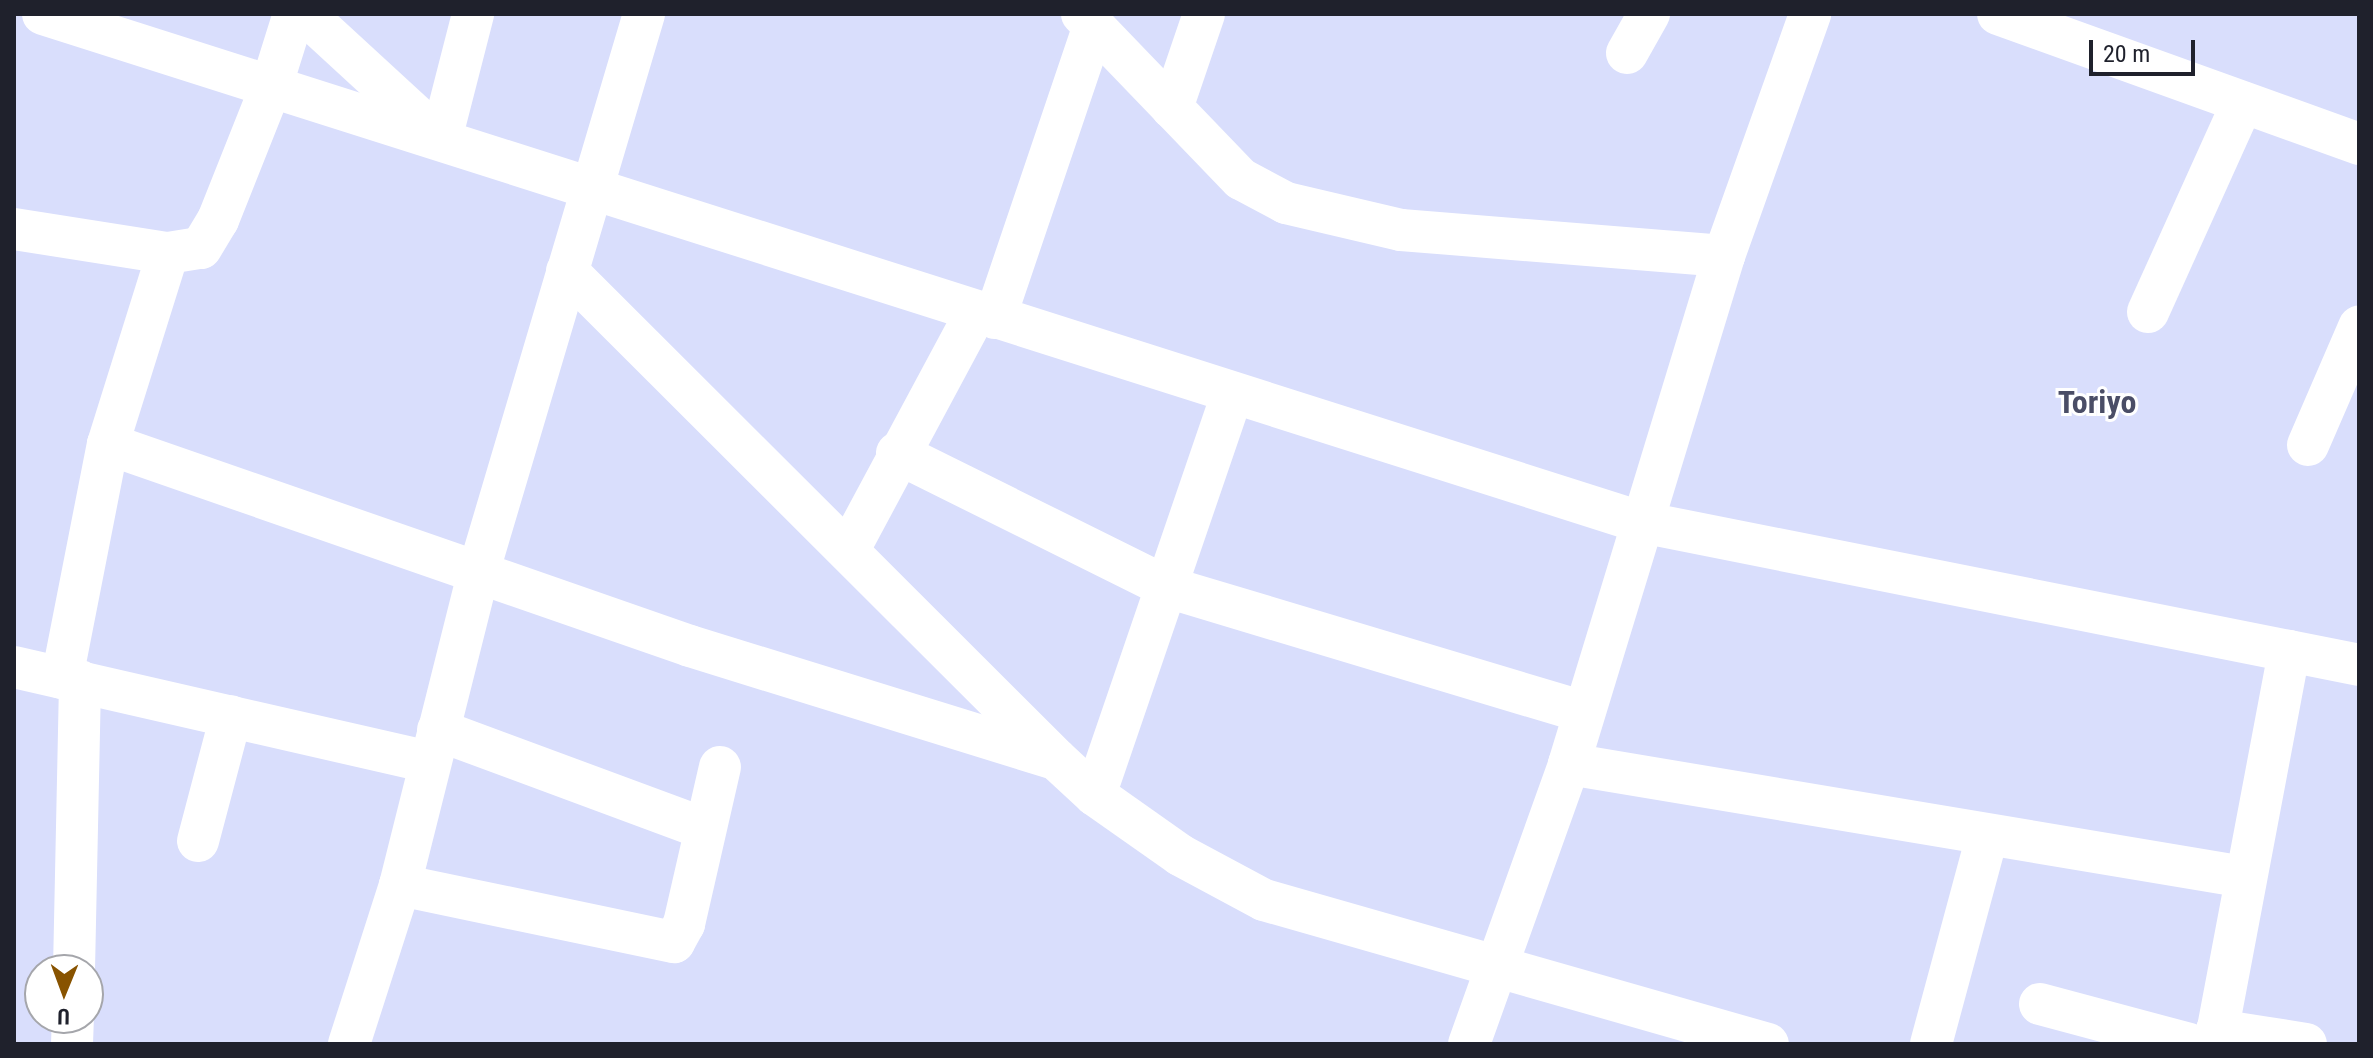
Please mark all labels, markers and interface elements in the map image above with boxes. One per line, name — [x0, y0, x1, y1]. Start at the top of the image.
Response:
scale bar — [2093, 24, 2199, 74]
text: 20 m — [2103, 40, 2150, 68]
district label: Toriyo — [2058, 383, 2136, 421]
north arrow — [24, 954, 104, 1034]
text: U — [57, 1004, 70, 1029]

